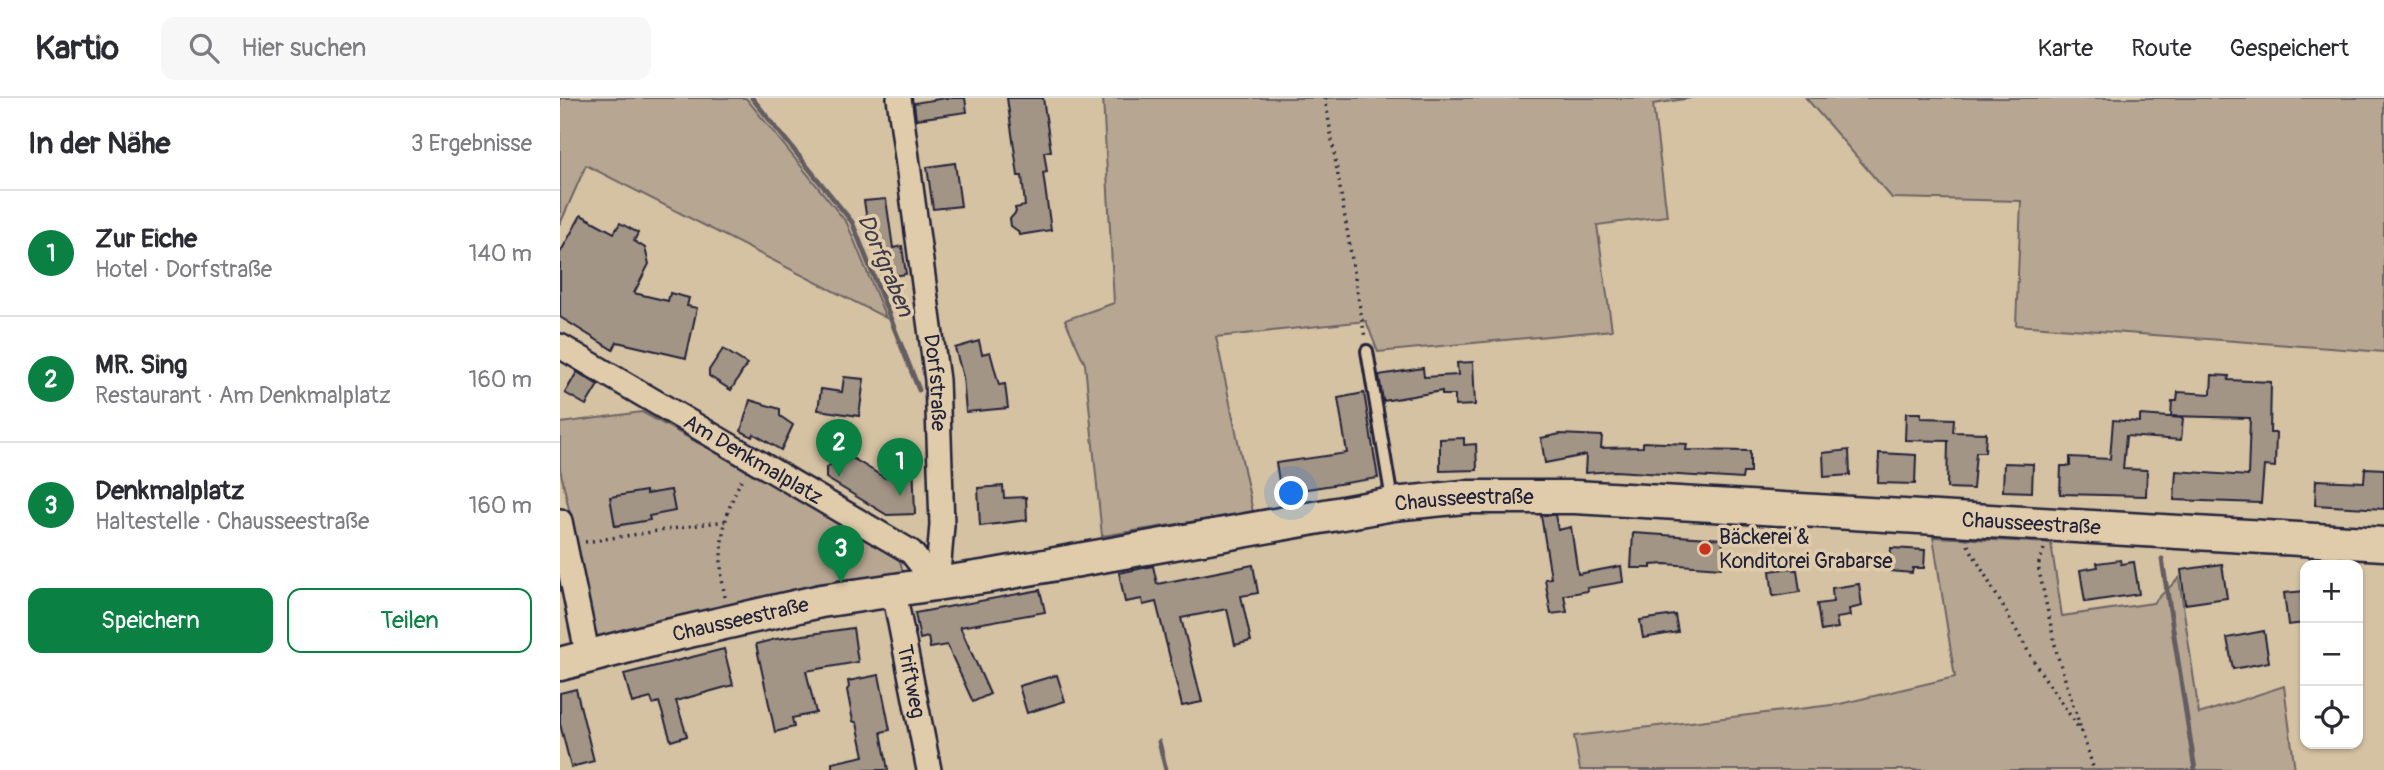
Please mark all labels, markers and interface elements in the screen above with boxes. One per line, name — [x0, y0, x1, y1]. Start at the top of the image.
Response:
search box — [161, 17, 651, 80]
text: Kartio — [35, 28, 119, 69]
icon: search — [185, 29, 223, 67]
text: Hier suchen — [241, 32, 366, 64]
text: Karte — [2037, 34, 2093, 63]
text: Route — [2131, 34, 2192, 63]
text: Gespeichert — [2230, 34, 2349, 63]
text: In der Nähe — [28, 125, 170, 162]
text: 3 Ergebnisse — [411, 129, 532, 158]
water label: Dorfgraben — [851, 210, 920, 322]
text: Zur Eiche — [95, 223, 197, 255]
text: 1 — [47, 239, 56, 268]
text: 140 m — [469, 239, 532, 268]
text: Hotel · Dorfstraße — [95, 255, 272, 284]
street label: Dorfstraße — [917, 332, 952, 432]
text: MR. Sing — [95, 349, 187, 381]
text: 2 — [45, 365, 57, 394]
text: 160 m — [468, 365, 532, 394]
text: Restaurant · Am Denkmalplatz — [95, 381, 391, 410]
street label: Am Denkmalplatz — [678, 408, 828, 511]
pin: 2 — [816, 419, 862, 477]
pin: 1 — [877, 438, 923, 496]
text: Denkmalplatz — [95, 475, 244, 507]
your location — [1274, 476, 1308, 510]
street label: Chausseestraße — [1393, 484, 1534, 518]
text: 3 — [45, 491, 57, 520]
text: 160 m — [468, 491, 532, 520]
street label: Chausseestraße — [1961, 506, 2102, 542]
text: Haltestelle · Chausseestraße — [95, 507, 369, 536]
place label: Bäckerei & Konditorei Grabarse — [1719, 524, 1893, 575]
pin: 3 — [818, 525, 864, 583]
marker: Bäckerei & Konditorei Grabarse — [1697, 541, 1713, 557]
map controls — [2300, 560, 2363, 749]
button: + — [2300, 560, 2363, 623]
button: Speichern — [28, 588, 273, 653]
button: Teilen — [287, 588, 532, 653]
street label: Chausseestraße — [670, 591, 812, 648]
button: − — [2300, 623, 2363, 686]
street label: Triftweg — [891, 642, 931, 720]
button: locate — [2300, 686, 2363, 749]

